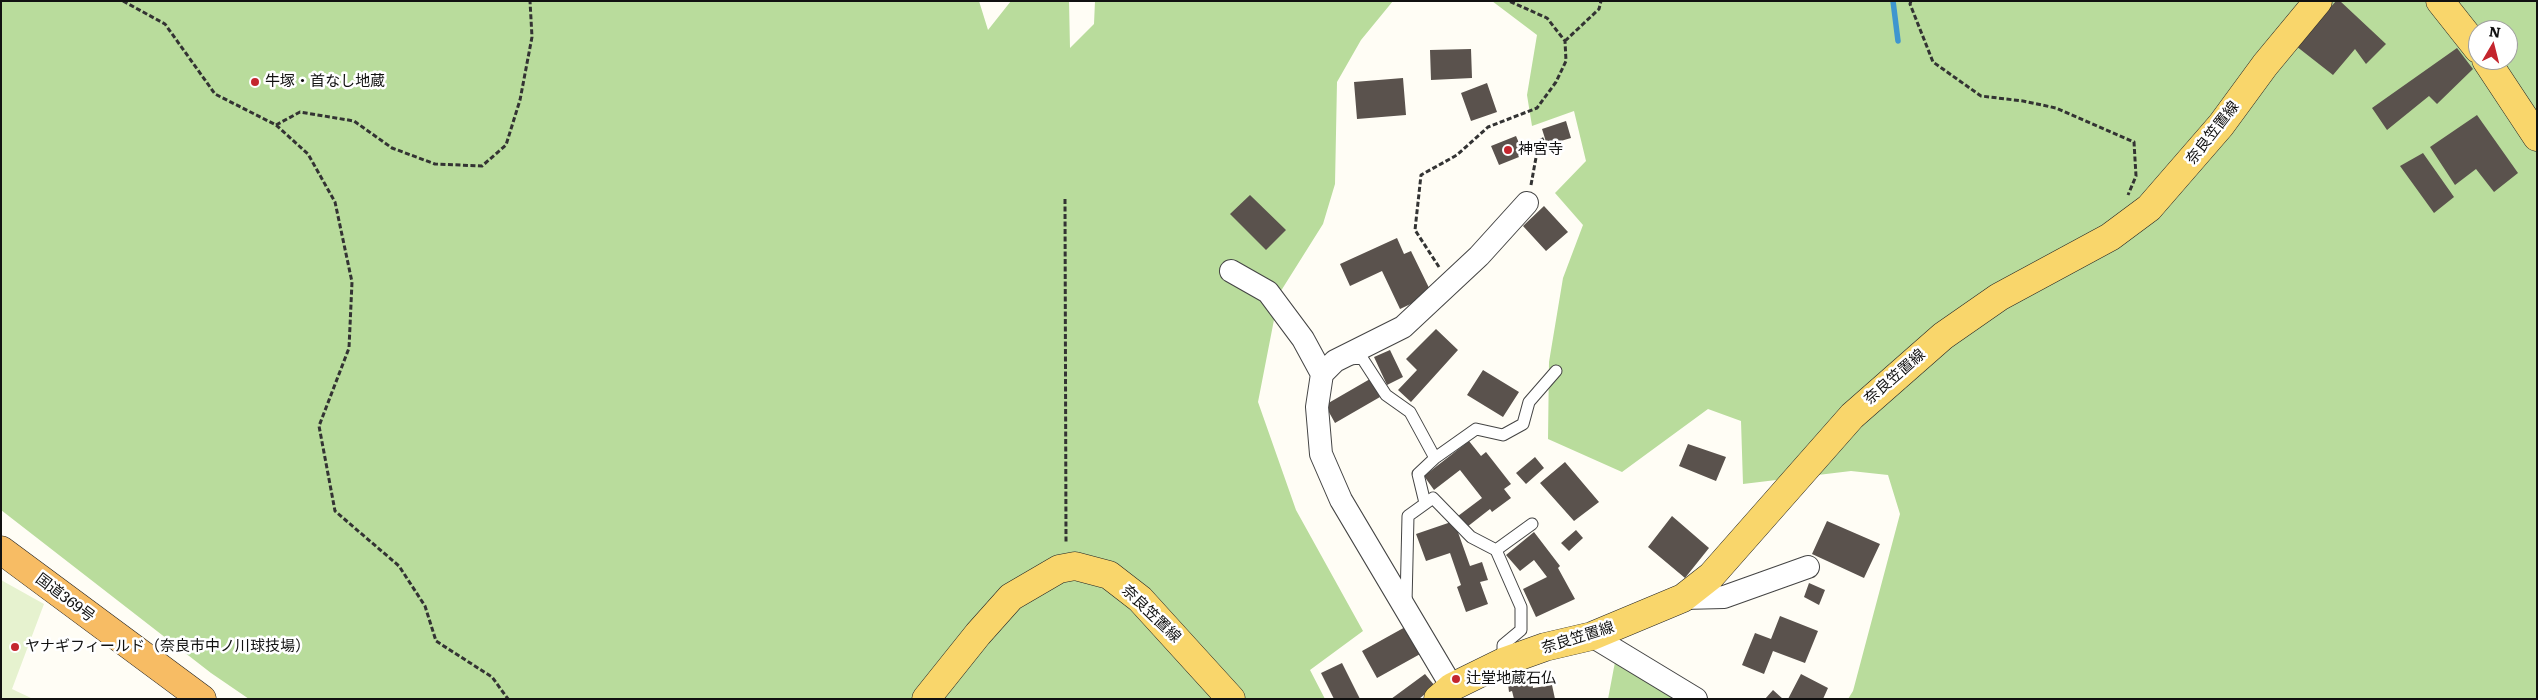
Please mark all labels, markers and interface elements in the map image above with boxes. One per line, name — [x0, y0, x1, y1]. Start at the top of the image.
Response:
north arrow — [2468, 20, 2518, 70]
text: N — [2488, 20, 2502, 42]
place label: 牛塚・首なし地蔵 — [265, 73, 385, 91]
marker: 牛塚・首なし地蔵 — [249, 76, 261, 88]
street label: 奈良笠置線 — [2183, 98, 2243, 168]
place label: 神宮寺 — [1518, 141, 1563, 159]
marker: 神宮寺 — [1502, 144, 1514, 156]
street label: 奈良笠置線 — [1861, 346, 1929, 408]
street label: 国道369号 — [32, 570, 98, 626]
street label: 奈良笠置線 — [1118, 581, 1184, 647]
street label: 奈良笠置線 — [1540, 618, 1616, 658]
place label: ヤナギフィールド（奈良市中ノ川球技場） — [25, 638, 310, 656]
marker: ヤナギフィールド（奈良市中ノ川球技場） — [9, 641, 21, 653]
place label: 辻堂地蔵石仏 — [1466, 670, 1556, 688]
marker: 辻堂地蔵石仏 — [1450, 673, 1462, 685]

